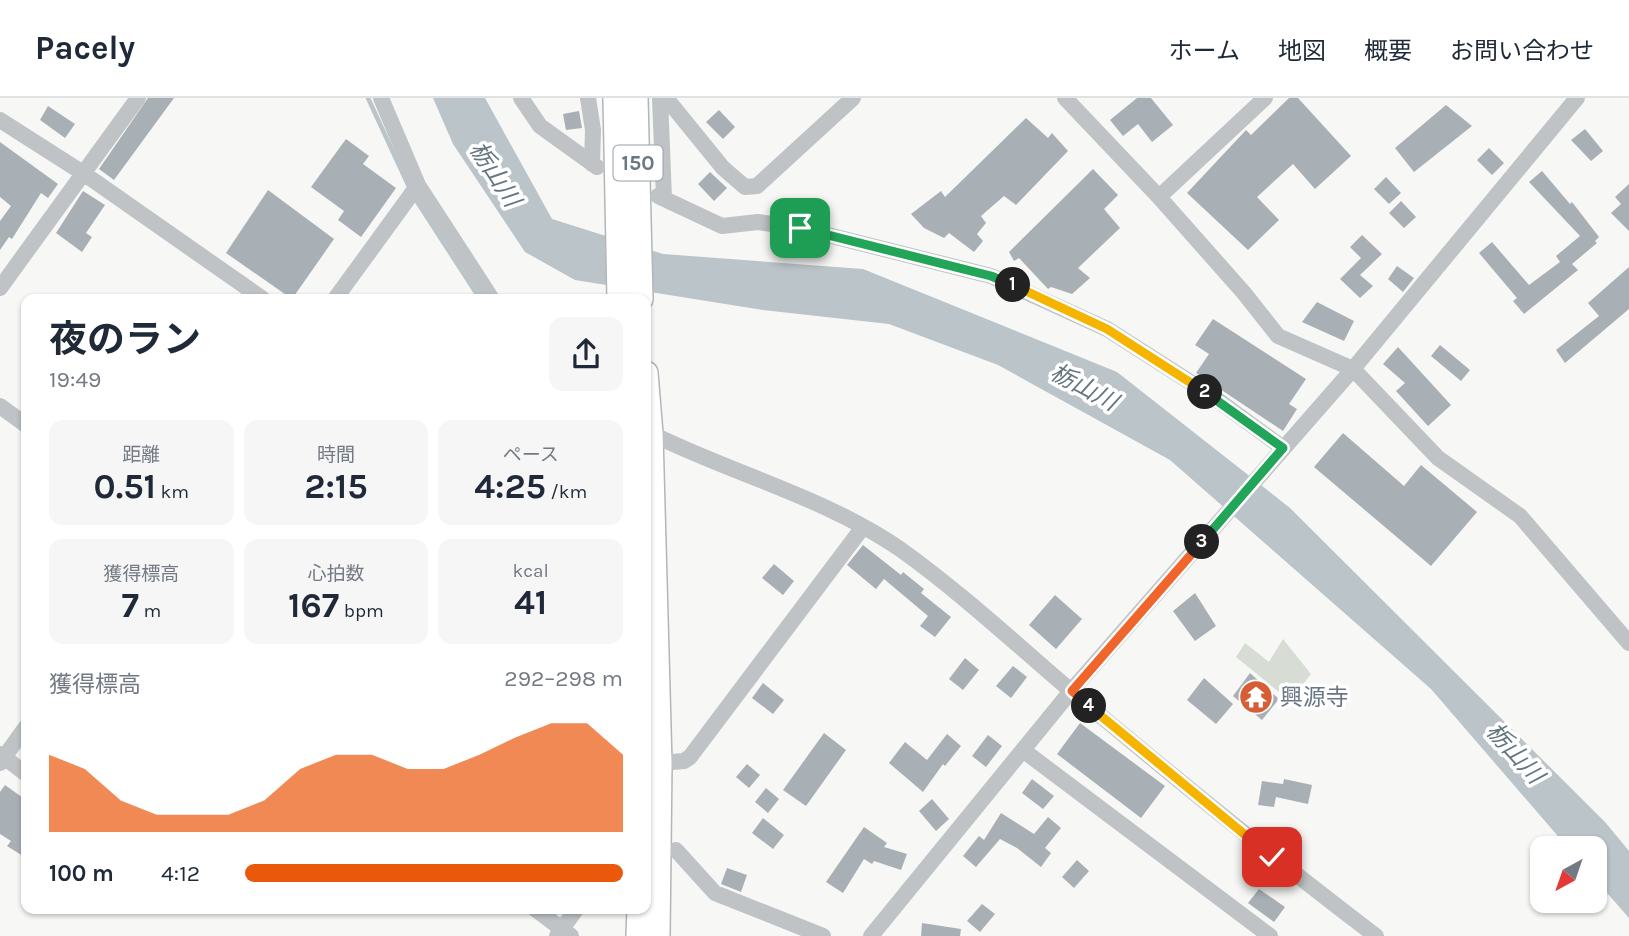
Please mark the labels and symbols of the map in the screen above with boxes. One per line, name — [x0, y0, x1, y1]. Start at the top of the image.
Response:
water label: 栃山川 — [464, 136, 528, 214]
road number: 150 — [614, 146, 662, 180]
pin — [770, 198, 830, 258]
pin: 1 — [996, 268, 1030, 302]
water label: 栃山川 — [1046, 358, 1125, 418]
pin: 2 — [1188, 374, 1222, 410]
pin: 3 — [1184, 524, 1220, 560]
temple icon: 興源寺 — [1237, 678, 1275, 716]
place label: 興源寺 — [1280, 684, 1349, 711]
pin: 4 — [1072, 688, 1106, 724]
water label: 栃山川 — [1481, 717, 1552, 791]
pin — [1242, 827, 1302, 887]
north arrow — [1530, 836, 1606, 914]

